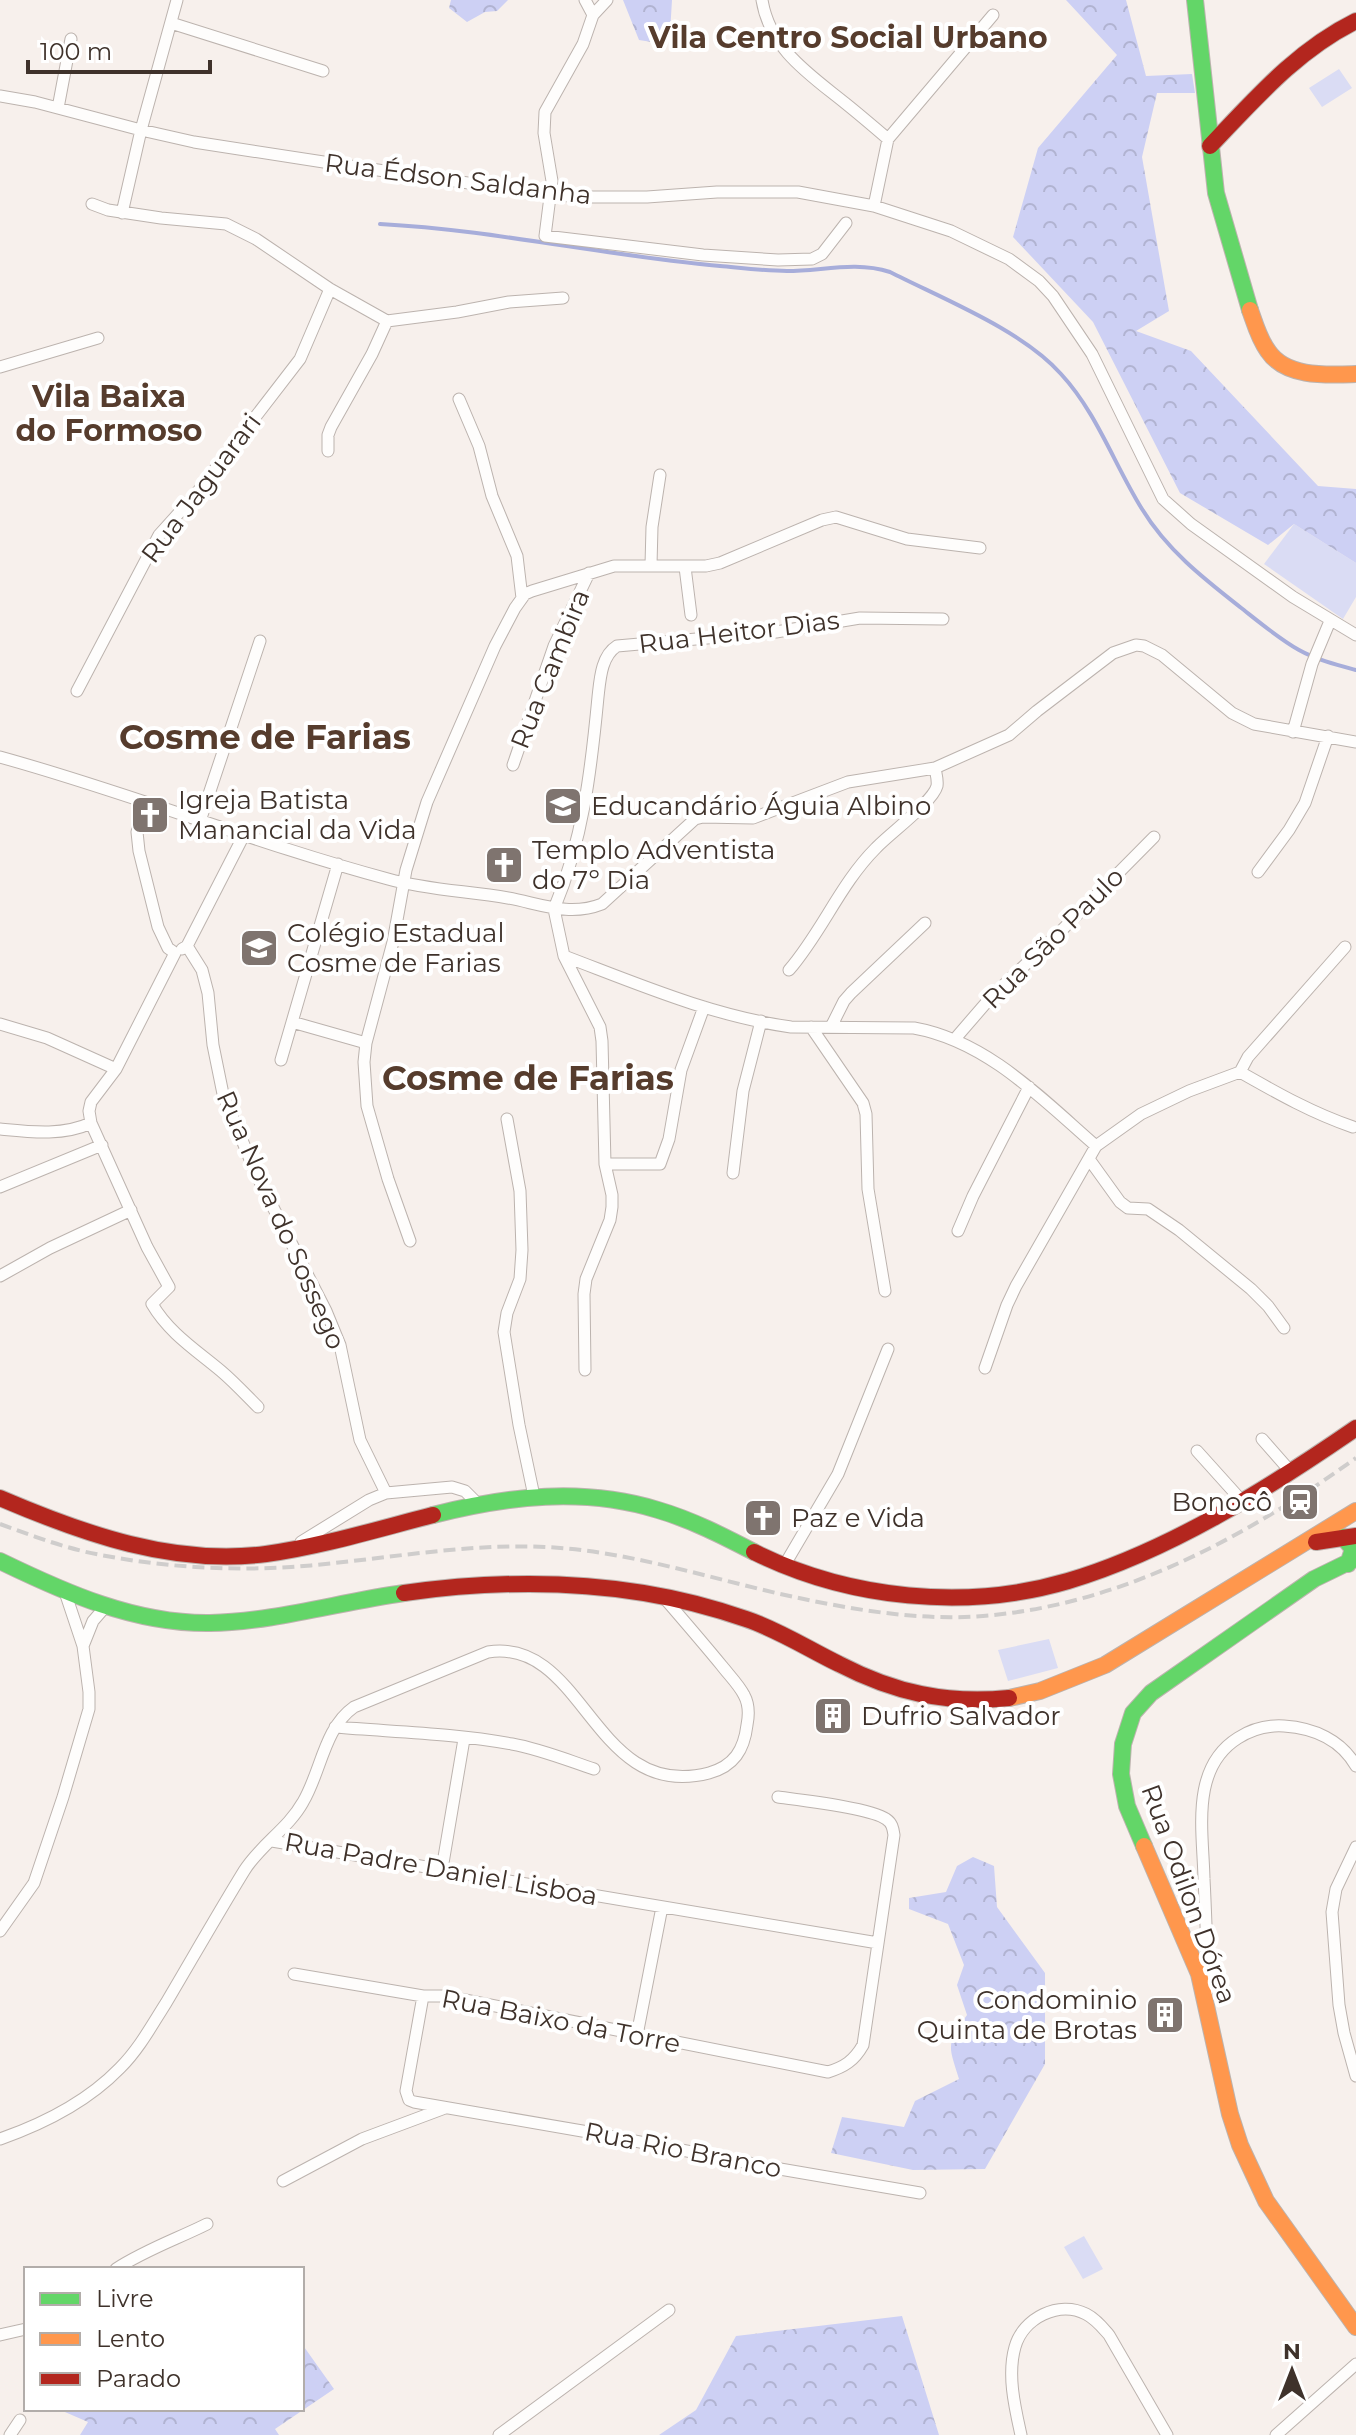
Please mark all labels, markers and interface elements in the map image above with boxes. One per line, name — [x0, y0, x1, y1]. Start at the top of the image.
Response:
district label: Vila Centro Social Urbano — [647, 19, 1048, 56]
scale bar — [28, 24, 210, 74]
text: 100 m — [40, 37, 112, 66]
street label: Rua Édson Saldanha — [323, 147, 593, 211]
district label: Vila Baixa do Formoso — [16, 378, 202, 449]
street label: Rua Jaguarari — [134, 407, 268, 569]
street label: Rua Cambira — [504, 585, 596, 753]
street label: Rua Heitor Dias — [637, 604, 841, 660]
district label: Cosme de Farias — [119, 716, 411, 758]
place label: Igreja Batista Manancial da Vida — [178, 784, 417, 846]
school or university icon: Educandário Águia Albino — [542, 785, 584, 827]
place label: Educandário Águia Albino — [591, 790, 931, 822]
church icon: Igreja Batista Manancial da Vida — [129, 794, 171, 836]
place label: Templo Adventista do 7º Dia — [532, 834, 775, 896]
church icon: Templo Adventista do 7º Dia — [483, 844, 525, 886]
street label: Rua São Paulo — [975, 860, 1131, 1016]
place label: Colégio Estadual Cosme de Farias — [287, 917, 504, 979]
school or university icon: Colégio Estadual Cosme de Farias — [238, 927, 280, 969]
district label: Cosme de Farias — [382, 1057, 674, 1099]
street label: Rua Nova do Sossego — [210, 1086, 352, 1354]
station icon: Bonocô — [1279, 1481, 1321, 1523]
place label: Bonocô — [1172, 1486, 1272, 1518]
church icon: Paz e Vida — [742, 1497, 784, 1539]
place label: Paz e Vida — [791, 1502, 925, 1534]
building icon: Dufrio Salvador — [812, 1695, 854, 1737]
place label: Dufrio Salvador — [861, 1700, 1061, 1732]
street label: Rua Odilon Dórea — [1134, 1780, 1244, 2008]
street label: Rua Padre Daniel Lisboa — [282, 1826, 600, 1912]
street label: Rua Baixo da Torre — [439, 1982, 683, 2060]
place label: Condominio Quinta de Brotas — [917, 1984, 1137, 2046]
building icon: Condominio Quinta de Brotas — [1144, 1994, 1186, 2036]
street label: Rua Rio Branco — [582, 2115, 784, 2185]
legend — [24, 2267, 304, 2411]
text: Livre — [96, 2284, 153, 2313]
text: Lento — [96, 2324, 165, 2353]
north arrow — [1252, 2331, 1332, 2411]
text: N — [1283, 2338, 1301, 2365]
text: Parado — [96, 2364, 181, 2393]

